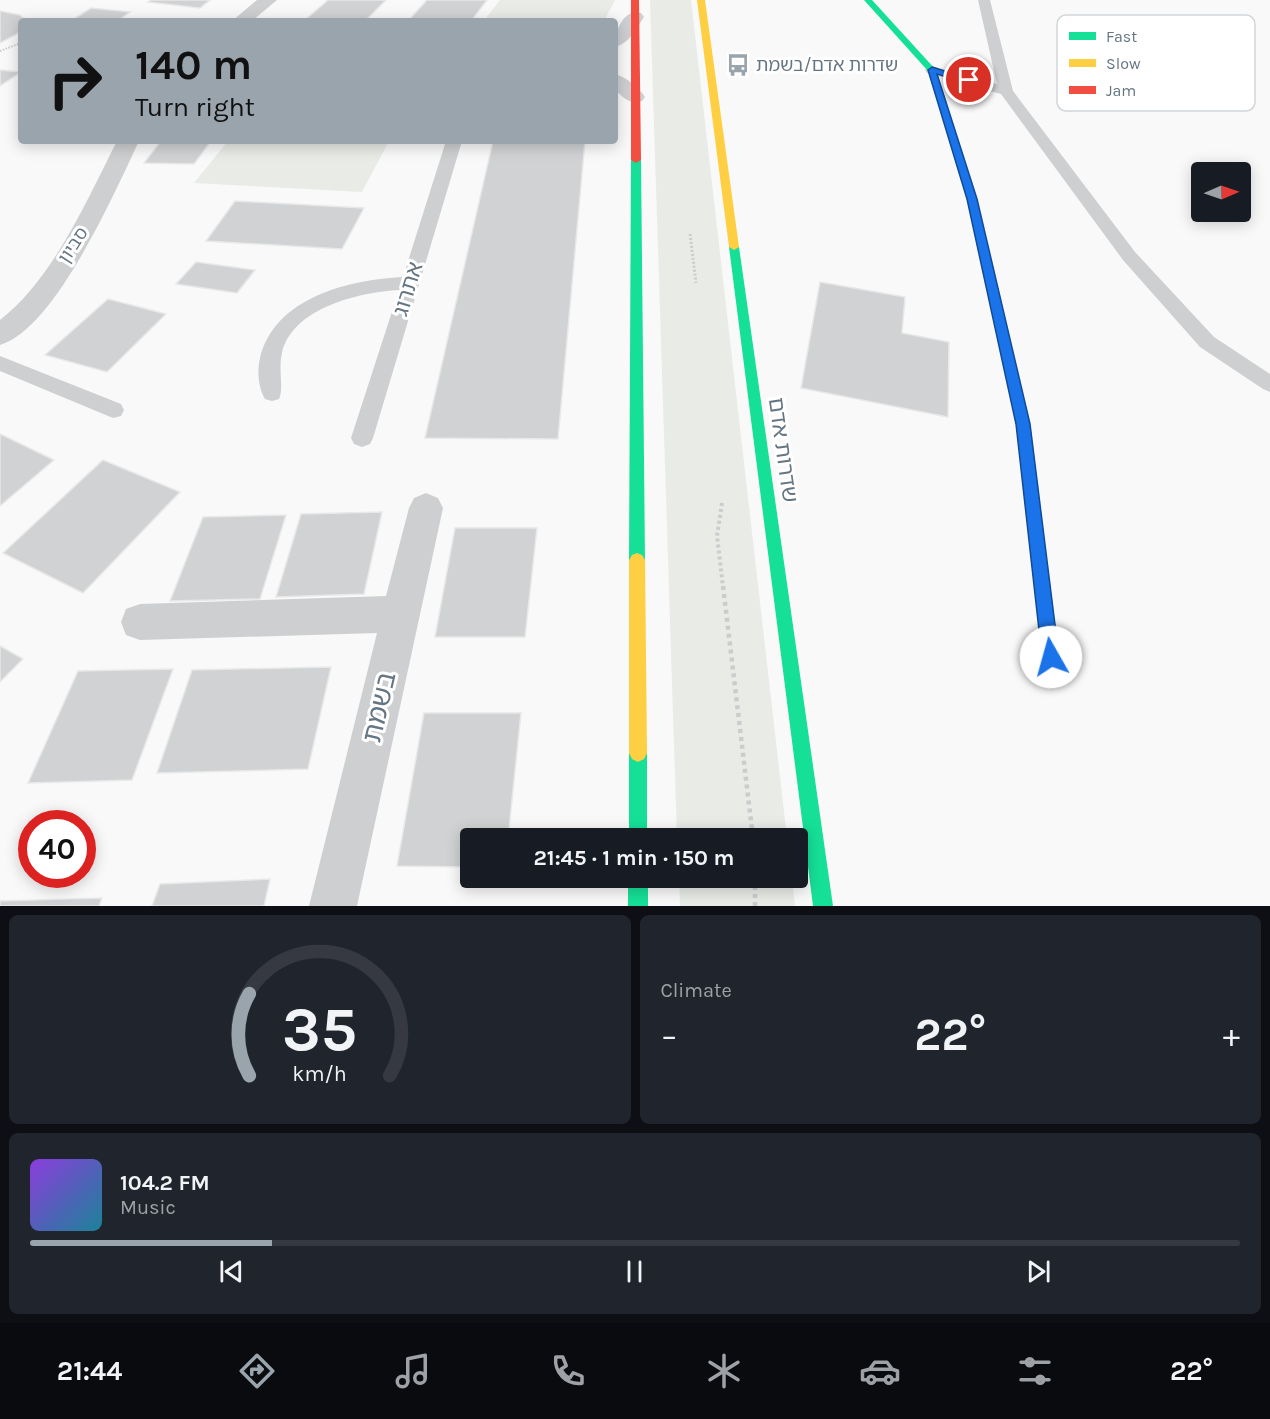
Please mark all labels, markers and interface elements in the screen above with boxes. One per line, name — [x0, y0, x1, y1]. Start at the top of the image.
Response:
legend — [1057, 15, 1255, 111]
text: Fast — [1106, 27, 1137, 46]
text: 140 m — [135, 40, 252, 90]
icon: right — [36, 42, 114, 120]
bus stop icon: שדרות אדם/בשמת — [725, 52, 751, 78]
place label: שדרות אדם/בשמת — [756, 54, 898, 76]
pin — [943, 54, 994, 105]
text: Slow — [1106, 54, 1141, 73]
icon: arrive — [952, 63, 985, 96]
text: Jam — [1106, 81, 1136, 100]
text: Turn right — [135, 91, 255, 123]
north arrow — [1191, 162, 1251, 222]
map controls — [1191, 162, 1251, 222]
street label: סביון — [53, 223, 93, 267]
street label: אתרוג — [387, 259, 429, 319]
street label: שדרות אדם — [763, 396, 803, 504]
position arrow — [1019, 625, 1083, 689]
street label: בשמת — [355, 669, 403, 745]
speed limit sign: 40 — [18, 810, 96, 888]
text: 21:45 · 1 min · 150 m — [534, 845, 734, 871]
text: Climate — [661, 979, 732, 1002]
text: 35 — [282, 993, 357, 1066]
text: 22° — [914, 1009, 986, 1061]
text: − — [661, 1016, 678, 1054]
text: + — [1223, 1016, 1240, 1054]
text: km/h — [293, 1062, 347, 1087]
text: 104.2 FM — [120, 1170, 210, 1196]
text: Music — [120, 1196, 176, 1219]
icon: previous — [215, 1255, 248, 1288]
icon: pause — [618, 1255, 651, 1288]
icon: next — [1022, 1255, 1055, 1288]
icon: directions — [236, 1350, 278, 1392]
icon: music — [392, 1350, 434, 1392]
icon: phone — [547, 1350, 589, 1392]
icon: climate — [703, 1350, 745, 1392]
icon: car — [859, 1350, 901, 1392]
icon: filters — [1014, 1350, 1056, 1392]
text: 21:44 — [57, 1355, 122, 1387]
text: 22° — [1170, 1355, 1213, 1387]

